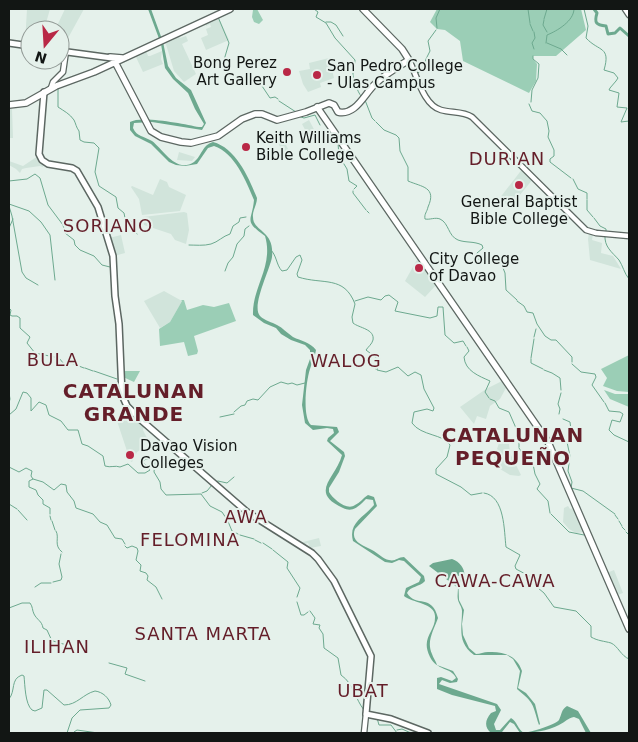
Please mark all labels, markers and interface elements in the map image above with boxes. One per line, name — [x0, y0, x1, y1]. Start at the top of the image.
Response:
north arrow — [20, 20, 70, 70]
text: N — [33, 48, 49, 67]
place label: Bong Perez Art Gallery — [193, 54, 277, 89]
place label: San Pedro College - Ulas Campus — [327, 57, 463, 92]
marker: Bong Perez Art Gallery — [281, 66, 293, 78]
marker: San Pedro College - Ulas Campus — [311, 69, 323, 81]
place label: Keith Williams Bible College — [256, 129, 362, 164]
marker: Keith Williams Bible College — [240, 141, 252, 153]
district label: DURIAN — [469, 148, 545, 169]
marker: General Baptist Bible College — [513, 179, 525, 191]
place label: General Baptist Bible College — [461, 193, 577, 228]
district label: SORIANO — [63, 215, 153, 236]
place label: City College of Davao — [429, 250, 519, 285]
marker: City College of Davao — [413, 262, 425, 274]
district label: BULA — [27, 349, 79, 370]
district label: WALOG — [310, 350, 382, 371]
district label: CATALUNAN GRANDE — [63, 379, 205, 426]
district label: CATALUNAN PEQUEÑO — [442, 423, 584, 470]
place label: Davao Vision Colleges — [140, 437, 238, 472]
marker: Davao Vision Colleges — [124, 449, 136, 461]
district label: AWA — [224, 506, 268, 527]
district label: FELOMINA — [140, 529, 240, 550]
district label: CAWA-CAWA — [434, 570, 556, 591]
district label: SANTA MARTA — [134, 623, 272, 644]
district label: ILIHAN — [24, 636, 90, 657]
district label: UBAT — [337, 680, 389, 701]

